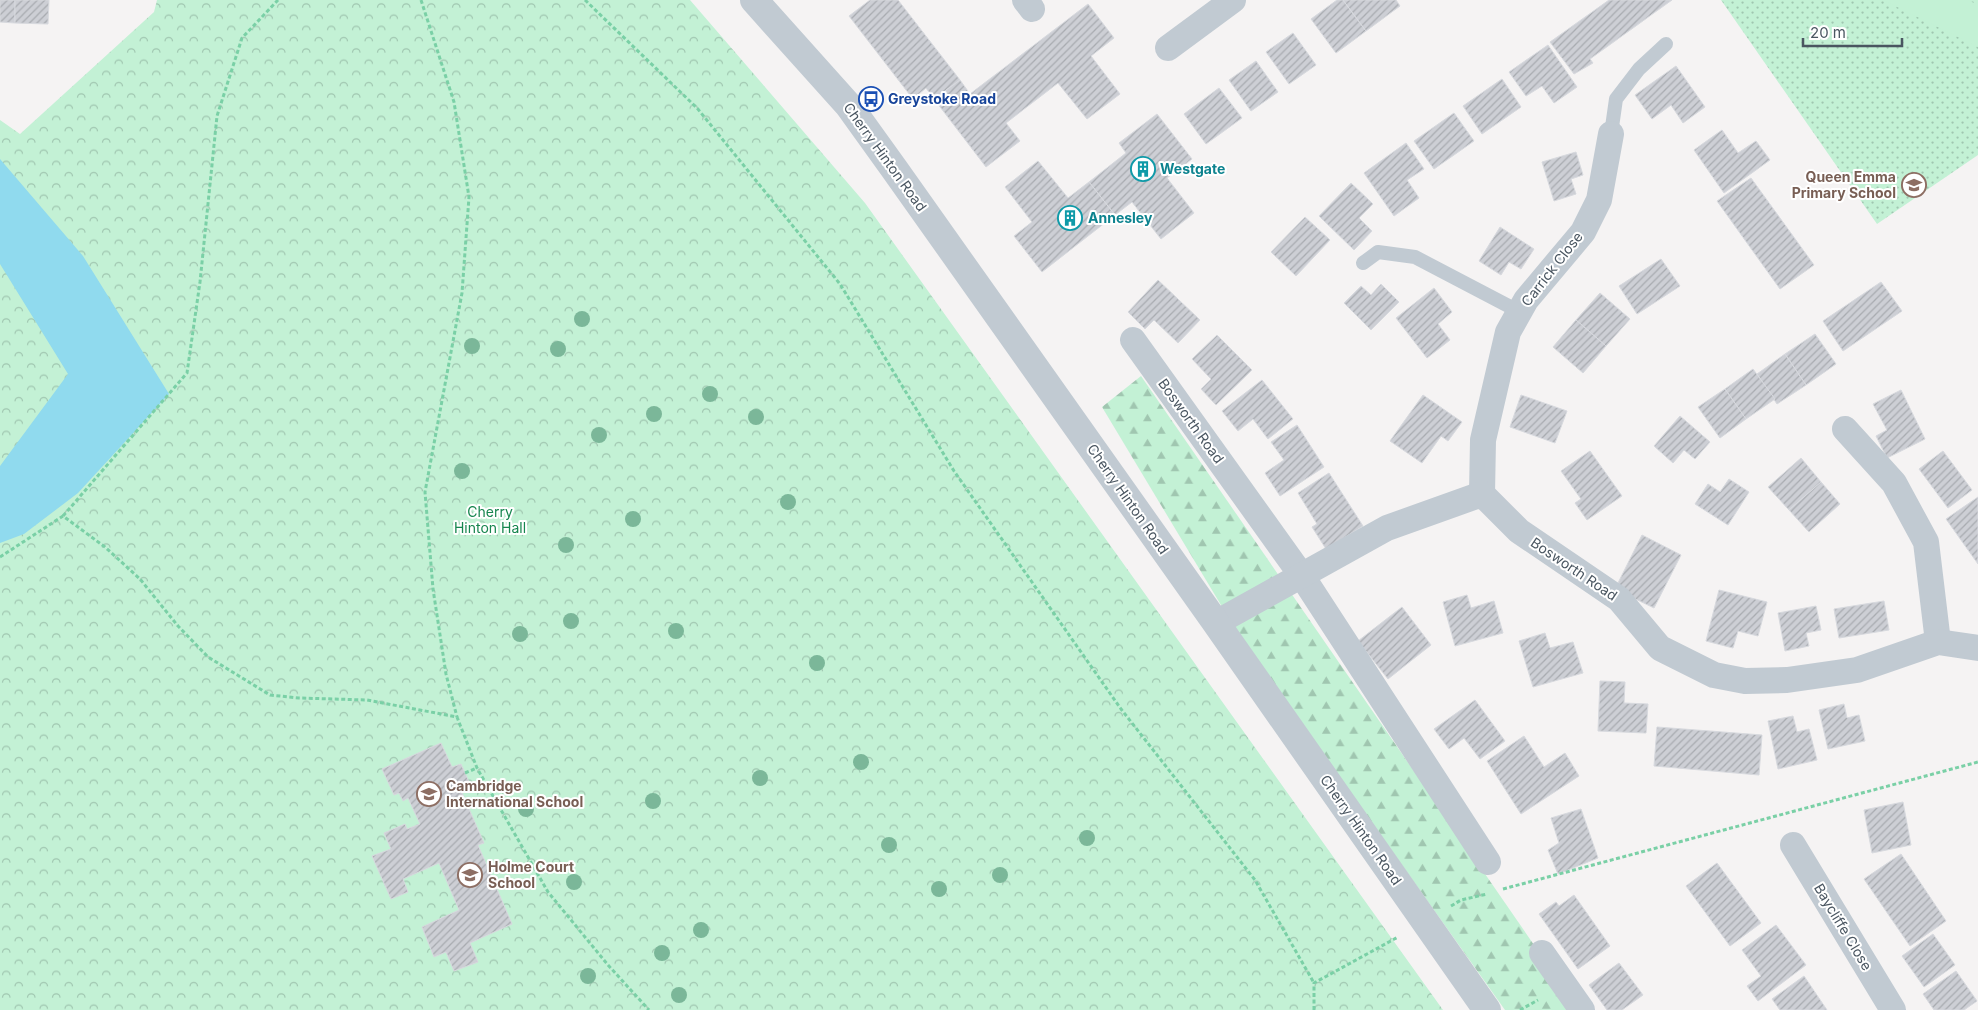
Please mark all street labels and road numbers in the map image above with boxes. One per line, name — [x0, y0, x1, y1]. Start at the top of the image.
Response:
street label: Cherry Hinton Road — [840, 99, 931, 214]
street label: Carrick Close — [1517, 228, 1586, 309]
street label: Bosworth Road — [1155, 375, 1228, 466]
street label: Cherry Hinton Road — [1084, 440, 1173, 557]
street label: Bosworth Road — [1528, 533, 1621, 604]
street label: Cherry Hinton Road — [1317, 771, 1406, 888]
street label: Baycliffe Close — [1811, 880, 1876, 973]

